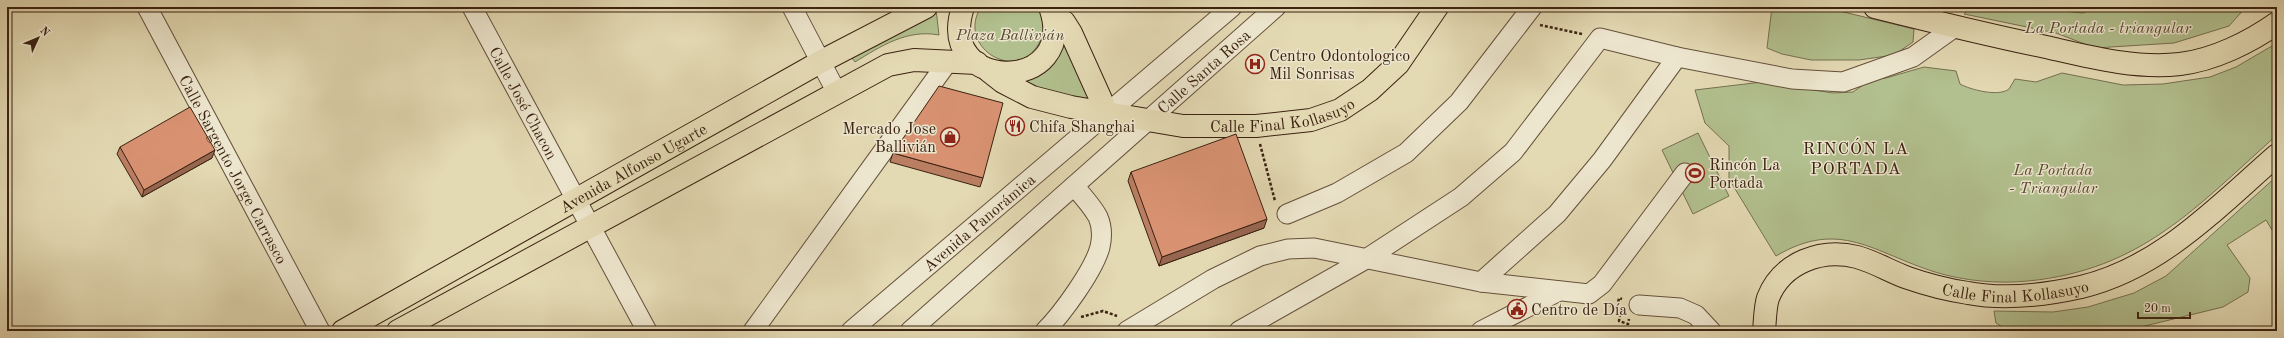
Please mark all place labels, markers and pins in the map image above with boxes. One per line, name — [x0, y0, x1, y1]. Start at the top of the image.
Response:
place label: Centro Odontologico Mil Sonrisas — [1269, 49, 1410, 83]
hospital icon: Centro Odontologico Mil Sonrisas — [1244, 53, 1266, 75]
restaurant icon: Chifa Shanghai — [1004, 115, 1026, 137]
place label: Chifa Shanghai — [1029, 120, 1135, 136]
place label: Mercado Jose Ballivián — [842, 122, 936, 156]
shop icon: Mercado Jose Ballivián — [939, 126, 961, 148]
place label: Rincón La Portada — [1709, 158, 1780, 192]
sports icon: Rincón La Portada — [1684, 162, 1706, 184]
public building icon: Centro de Día — [1506, 298, 1528, 320]
place label: Centro de Día — [1531, 303, 1627, 319]

